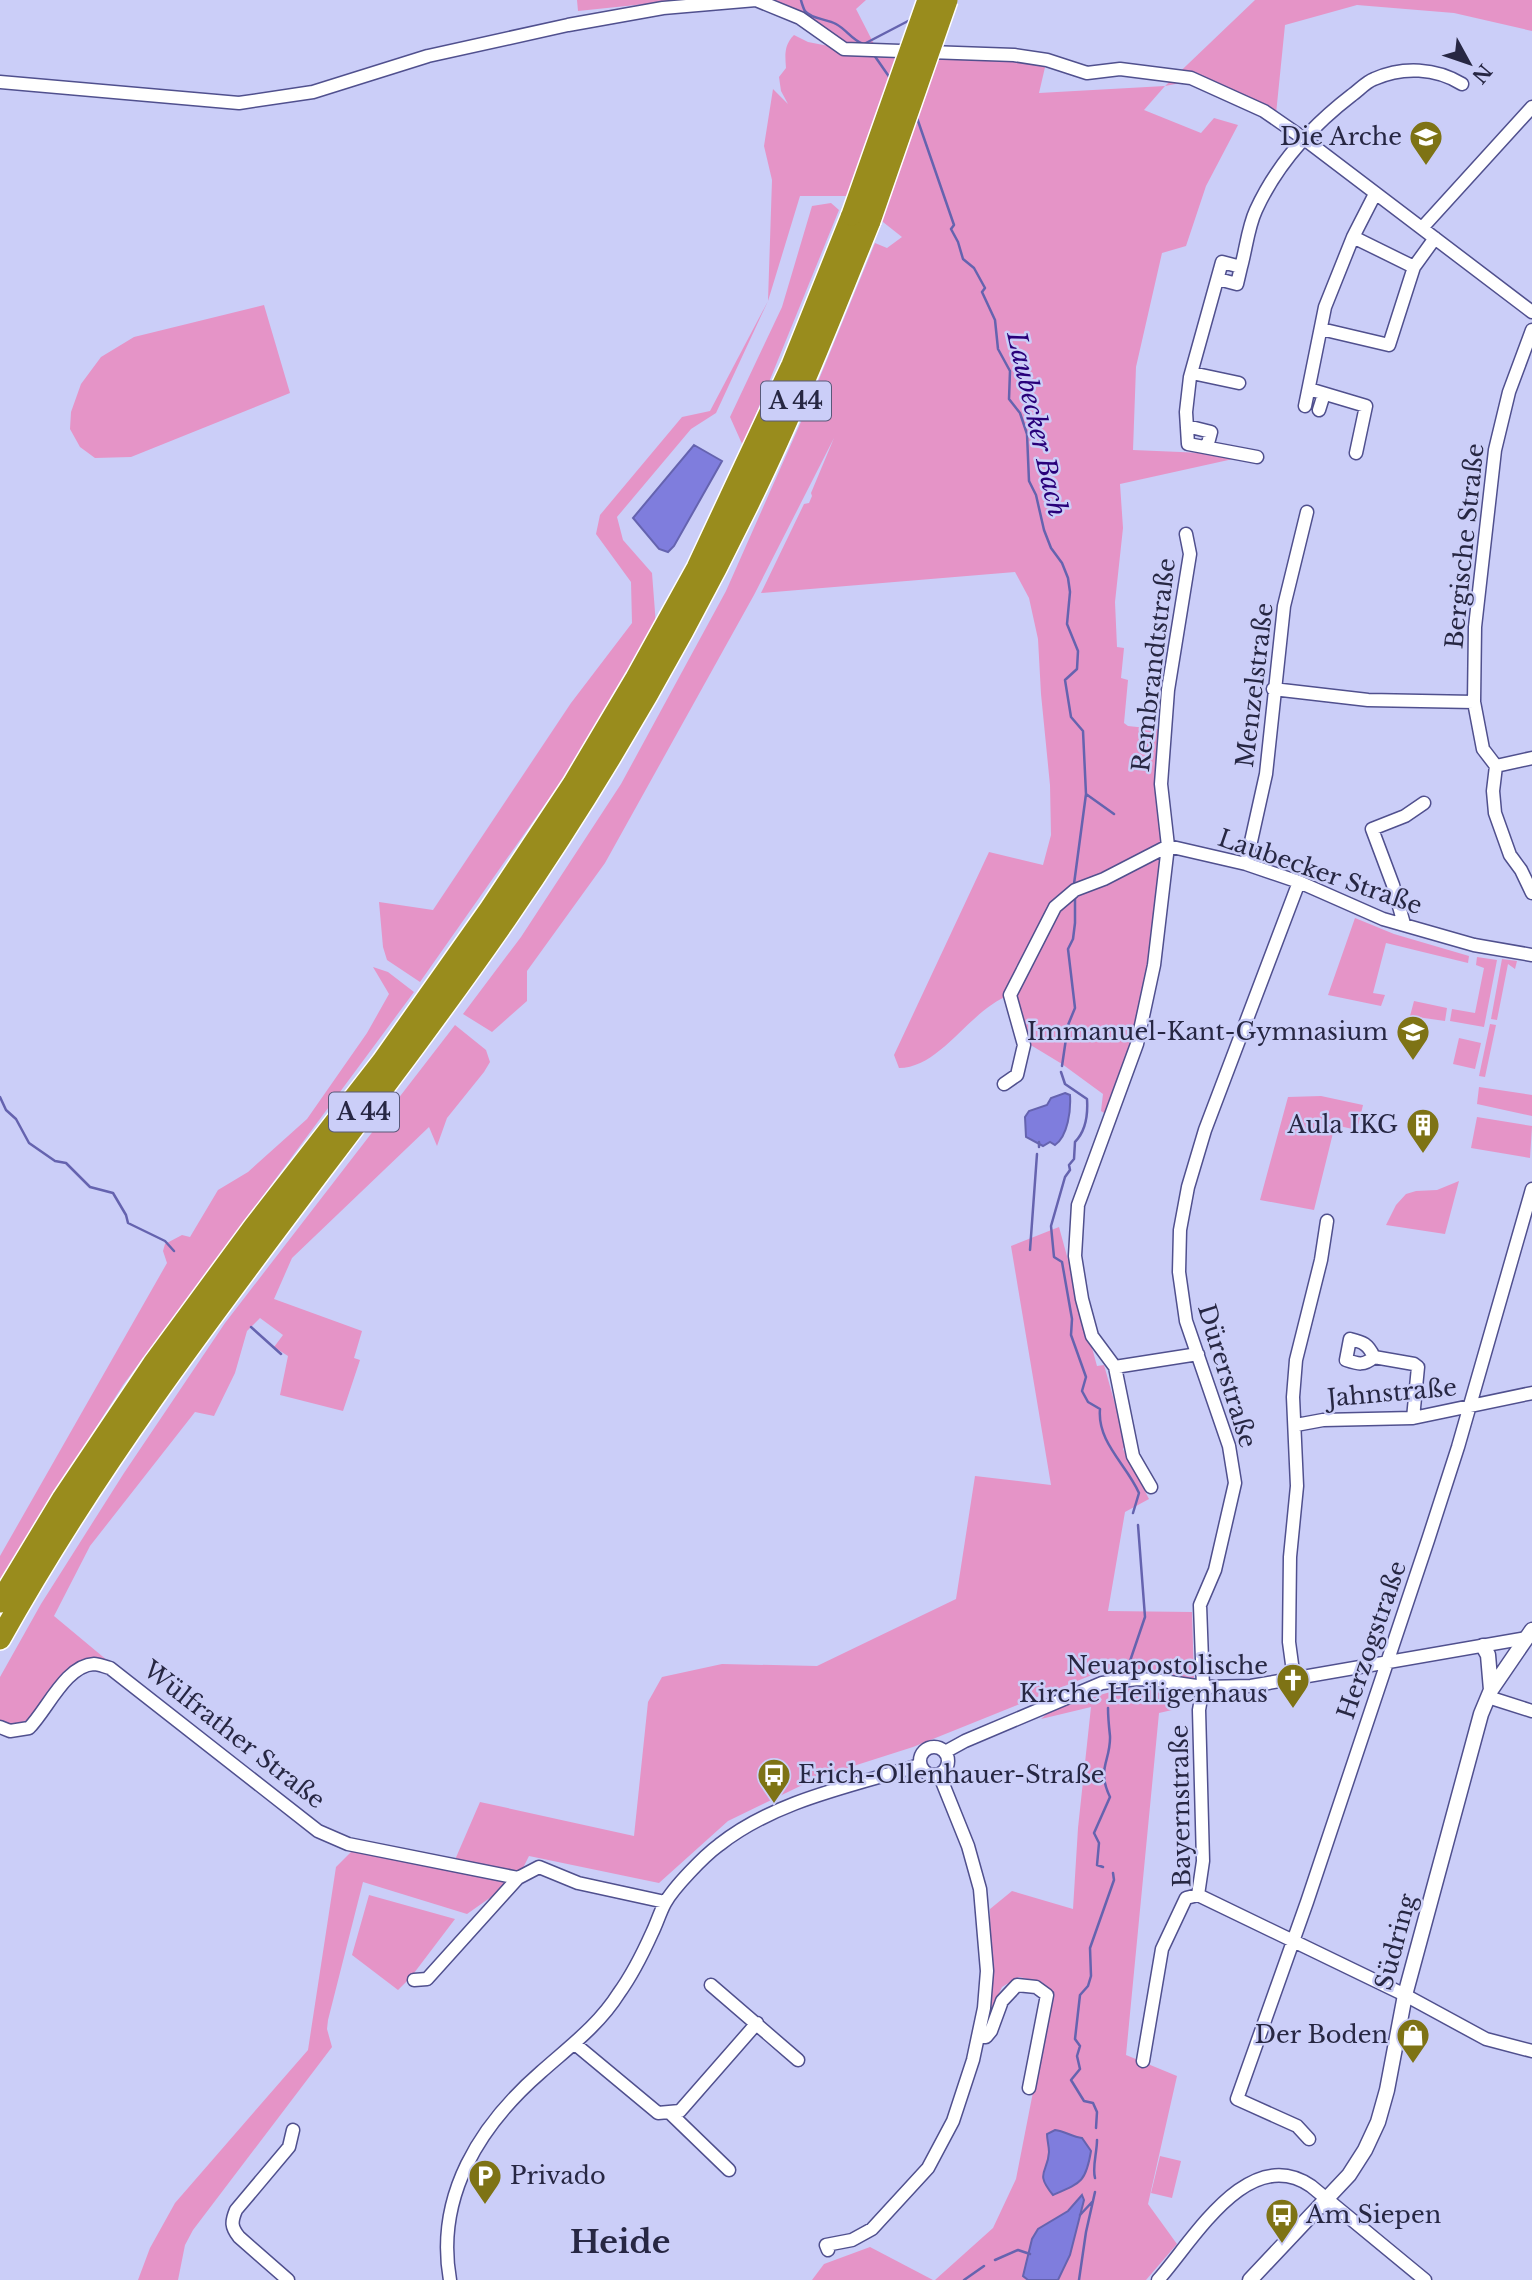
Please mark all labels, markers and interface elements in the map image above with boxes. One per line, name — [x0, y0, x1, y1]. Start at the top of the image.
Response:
north arrow — [1434, 28, 1504, 98]
text: N — [1467, 59, 1496, 88]
school or university icon: Die Arche — [1407, 118, 1445, 167]
place label: Die Arche — [1280, 122, 1402, 151]
water label: Laubecker Bach — [1000, 327, 1074, 520]
road number: A 44 — [761, 382, 831, 420]
street label: Bergische Straße — [1439, 442, 1490, 650]
street label: Rembrandtstraße — [1126, 556, 1181, 774]
street label: Menzelstraße — [1230, 601, 1279, 769]
street label: Laubecker Straße — [1214, 823, 1426, 920]
school or university icon: Immanuel-Kant-Gymnasium — [1394, 1013, 1432, 1062]
place label: Immanuel-Kant-Gymnasium — [1027, 1017, 1388, 1046]
road number: A 44 — [329, 1092, 399, 1132]
building icon: Aula IKG — [1404, 1106, 1442, 1155]
place label: Aula IKG — [1286, 1110, 1398, 1139]
street label: Dürerstraße — [1192, 1301, 1263, 1451]
street label: Jahnstraße — [1323, 1372, 1458, 1413]
street label: Herzogstraße — [1331, 1557, 1412, 1723]
place label: Neuapostolische Kirche Heiligenhaus — [1019, 1651, 1268, 1708]
street label: Wülfrather Straße — [137, 1654, 331, 1814]
church icon: Neuapostolische Kirche Heiligenhaus — [1274, 1661, 1312, 1710]
street label: Bayernstraße — [1165, 1724, 1196, 1888]
bus stop icon: Erich-Ollenhauer-Straße — [755, 1756, 793, 1805]
place label: Erich-Ollenhauer-Straße — [798, 1760, 1105, 1789]
street label: Südring — [1369, 1890, 1422, 1993]
shop icon: Der Boden — [1394, 2016, 1432, 2065]
place label: Der Boden — [1255, 2020, 1388, 2049]
parking icon: Privado — [466, 2157, 504, 2206]
place label: Privado — [510, 2161, 606, 2190]
bus stop icon: Am Siepen — [1263, 2196, 1301, 2245]
place label: Am Siepen — [1305, 2200, 1441, 2229]
district label: Heide — [570, 2222, 670, 2262]

